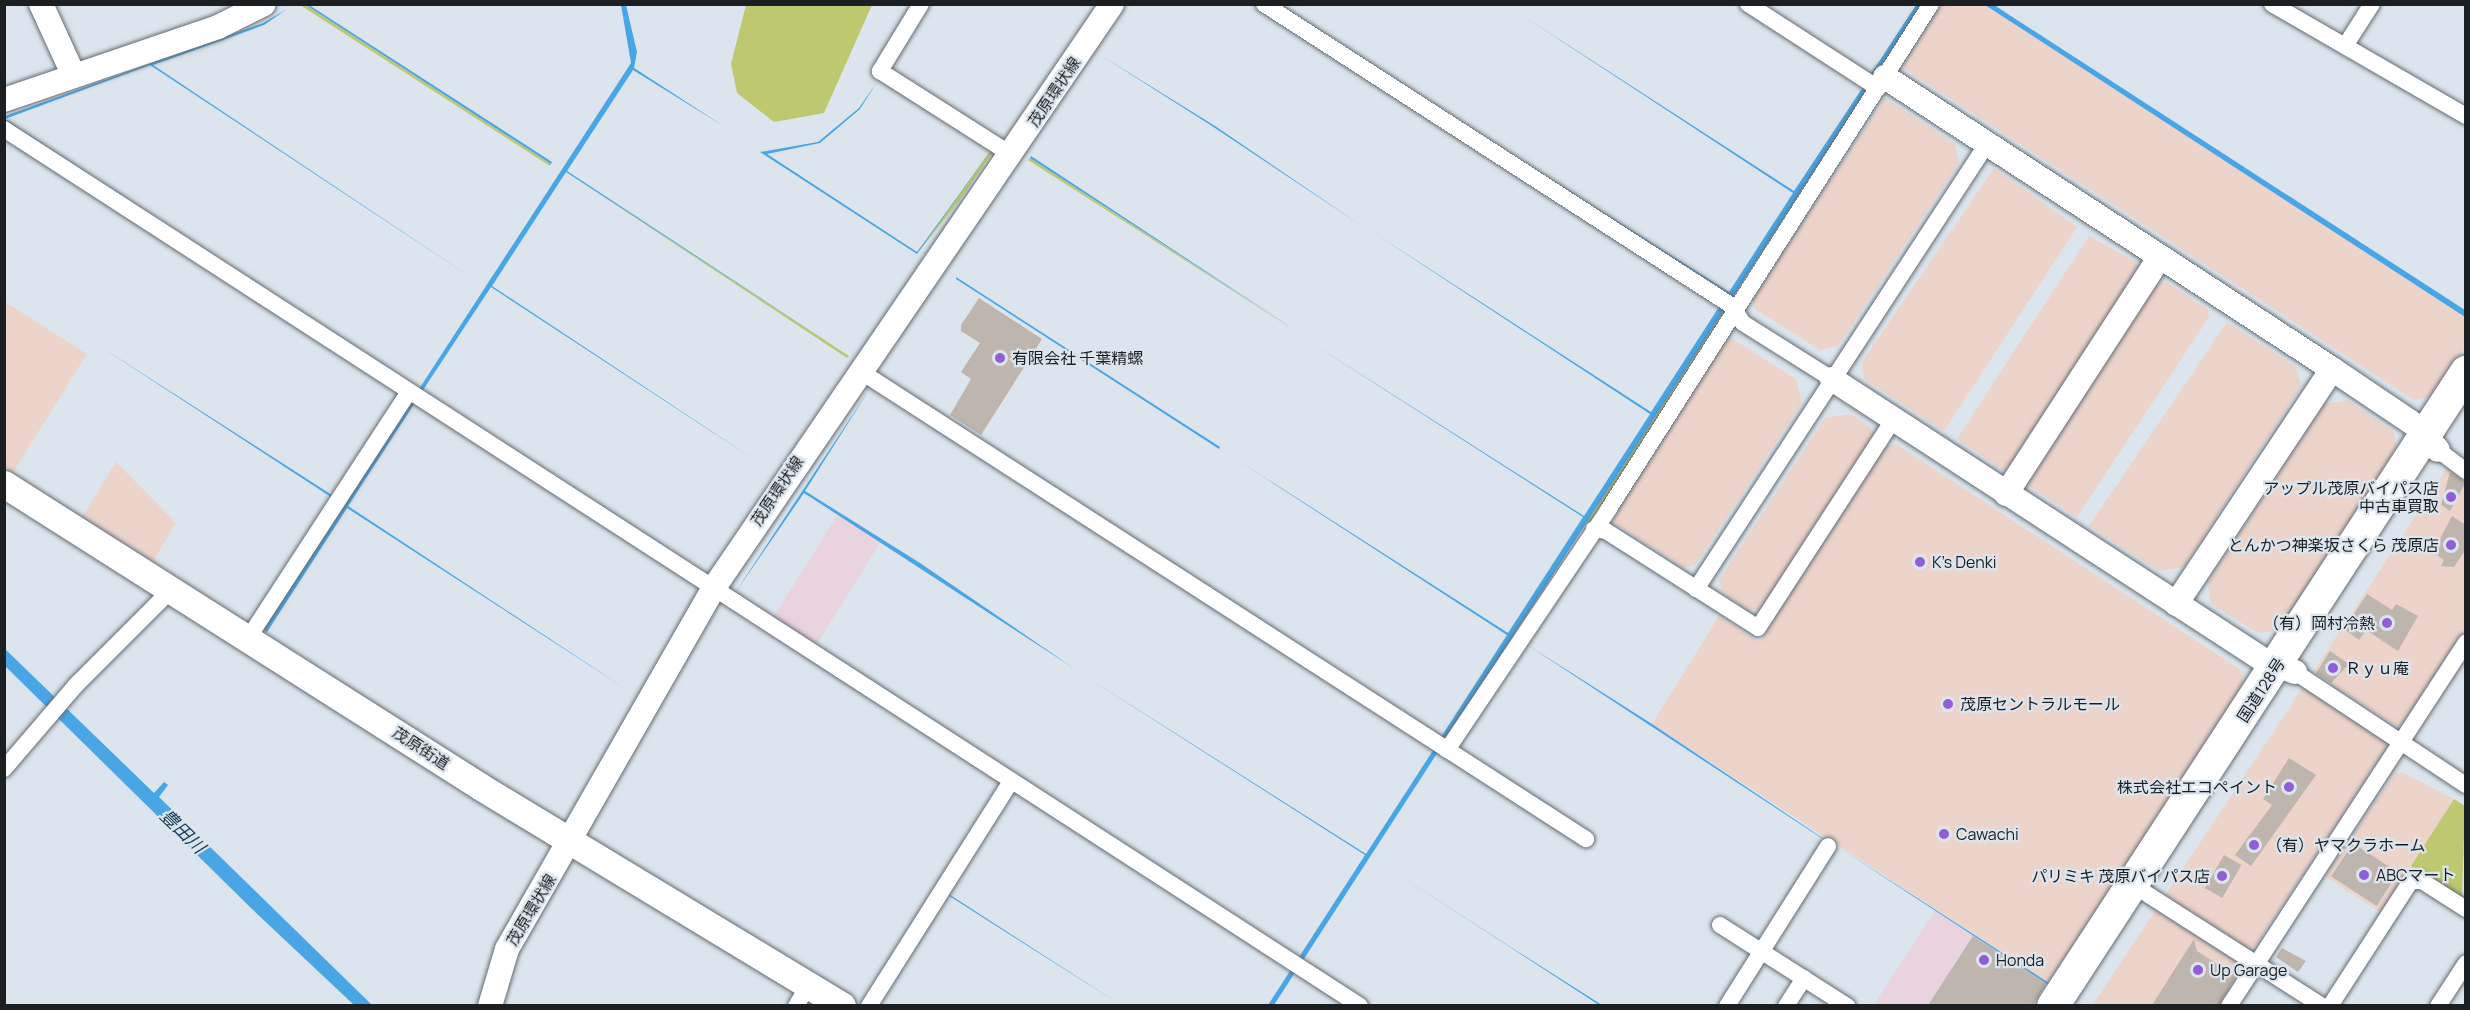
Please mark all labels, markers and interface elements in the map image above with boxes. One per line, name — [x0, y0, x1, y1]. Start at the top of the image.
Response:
street label: 茂原環状線 — [1024, 53, 1084, 131]
place label: 有限会社 千葉精螺 — [1012, 348, 1143, 368]
marker: 有限会社 千葉精螺 — [993, 351, 1007, 365]
street label: 茂原環状線 — [747, 452, 807, 530]
place label: アップル茂原バイパス店 中古車買取 — [2263, 478, 2439, 516]
marker: アップル茂原バイパス店 中古車買取 — [2444, 490, 2458, 504]
place label: とんかつ神楽坂さくら 茂原店 — [2228, 535, 2439, 555]
marker: とんかつ神楽坂さくら 茂原店 — [2444, 538, 2458, 552]
place label: K's Denki — [1932, 552, 1996, 572]
marker: K's Denki — [1913, 555, 1927, 569]
place label: （有）岡村冷熱 — [2263, 613, 2375, 633]
marker: （有）岡村冷熱 — [2380, 616, 2394, 630]
street label: 国道128号 — [2233, 654, 2289, 726]
place label: Ｒｙｕ庵 — [2345, 658, 2409, 678]
marker: Ｒｙｕ庵 — [2326, 661, 2340, 675]
place label: 茂原セントラルモール — [1960, 694, 2120, 714]
marker: 茂原セントラルモール — [1941, 697, 1955, 711]
street label: 茂原街道 — [389, 723, 453, 773]
place label: 株式会社エコペイント — [2117, 777, 2277, 797]
marker: 株式会社エコペイント — [2282, 780, 2296, 794]
water label: 豊田川 — [156, 804, 210, 858]
place label: Cawachi — [1956, 824, 2019, 844]
marker: Cawachi — [1937, 827, 1951, 841]
place label: （有）ヤマクラホーム — [2266, 835, 2426, 855]
marker: （有）ヤマクラホーム — [2247, 838, 2261, 852]
place label: ABCマート — [2376, 865, 2455, 885]
place label: パリミキ 茂原バイパス店 — [2031, 866, 2210, 886]
marker: ABCマート — [2357, 868, 2371, 882]
marker: パリミキ 茂原バイパス店 — [2215, 869, 2229, 883]
street label: 茂原環状線 — [502, 871, 560, 949]
place label: Honda — [1996, 950, 2044, 970]
marker: Honda — [1977, 953, 1991, 967]
place label: Up Garage — [2210, 960, 2287, 980]
marker: Up Garage — [2191, 963, 2205, 977]

